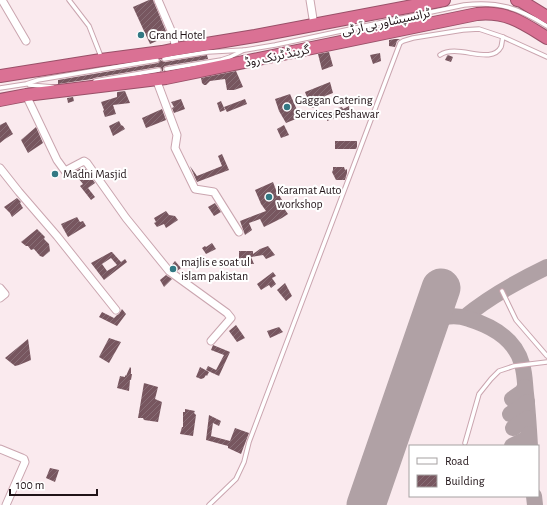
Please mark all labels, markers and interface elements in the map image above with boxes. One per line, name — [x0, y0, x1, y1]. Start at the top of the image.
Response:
street label: ٹرانسپشاور بی آر ٹی — [341, 6, 432, 39]
place label: Grand Hotel — [149, 29, 206, 41]
marker: Grand Hotel — [136, 30, 146, 40]
street label: گرینڈ ٹرنک روڈ — [243, 42, 312, 70]
place label: Gaggan Catering Services Peshawar — [295, 94, 379, 120]
marker: Gaggan Catering Services Peshawar — [282, 102, 292, 112]
place label: Madni Masjid — [63, 168, 127, 181]
marker: Madni Masjid — [50, 169, 60, 179]
place label: Karamat Auto workshop — [277, 184, 341, 210]
marker: Karamat Auto workshop — [264, 192, 274, 202]
place label: majlis e soat ul islam pakistan — [181, 256, 250, 282]
marker: majlis e soat ul islam pakistan — [168, 264, 178, 274]
legend — [409, 445, 539, 497]
text: Road — [445, 455, 469, 467]
scale bar — [10, 471, 97, 497]
text: Building — [445, 475, 485, 487]
text: 100 m — [16, 479, 44, 491]

